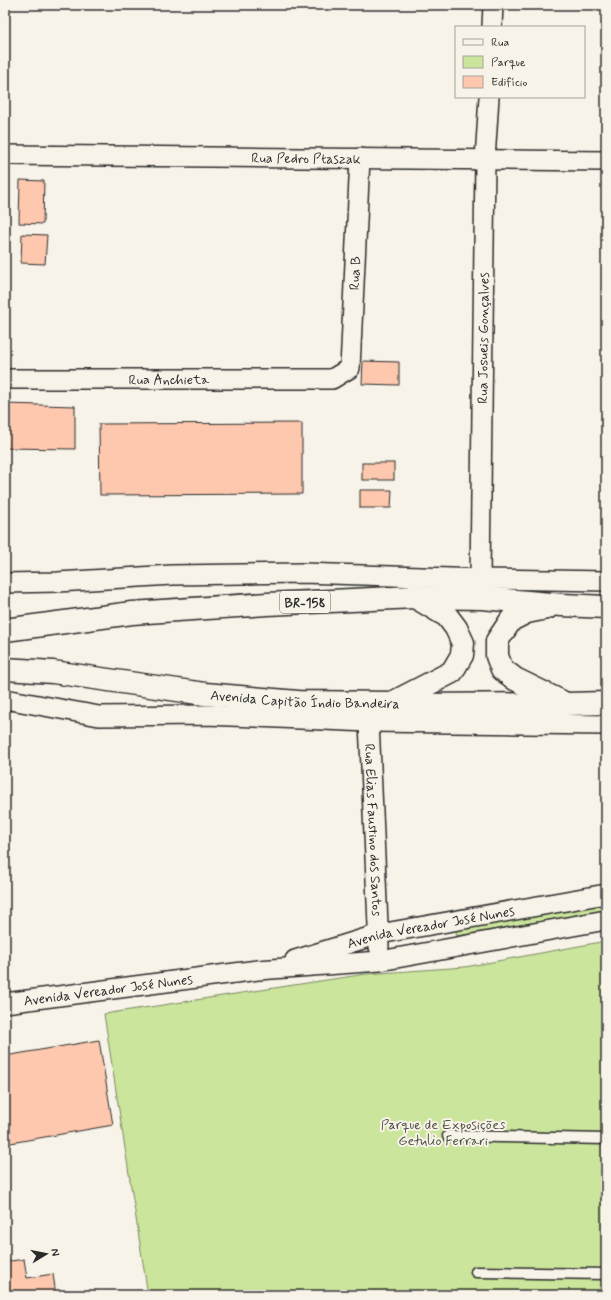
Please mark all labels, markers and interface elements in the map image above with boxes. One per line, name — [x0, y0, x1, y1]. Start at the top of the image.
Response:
legend — [455, 26, 585, 98]
text: Rua — [491, 35, 509, 51]
text: Parque — [491, 55, 526, 71]
text: Edifício — [491, 75, 527, 91]
street label: Rua Pedro Ptaszak — [251, 149, 361, 169]
street label: Rua B — [346, 256, 365, 291]
street label: Rua Josueis Gonçalves — [474, 272, 494, 404]
street label: Rua Anchieta — [129, 371, 210, 389]
road number: BR-158 — [280, 591, 330, 613]
street label: Avenida Capitão Índio Bandeira — [209, 686, 401, 714]
street label: Rua Elias Faustino dos Santos — [360, 743, 386, 917]
street label: Avenida Vereador José Nunes — [345, 902, 516, 953]
street label: Avenida Vereador José Nunes — [23, 971, 194, 1010]
park label: Parque de Exposições Getulio Ferrari — [381, 1116, 505, 1150]
north arrow — [26, 1234, 66, 1274]
text: N — [47, 1248, 62, 1257]

